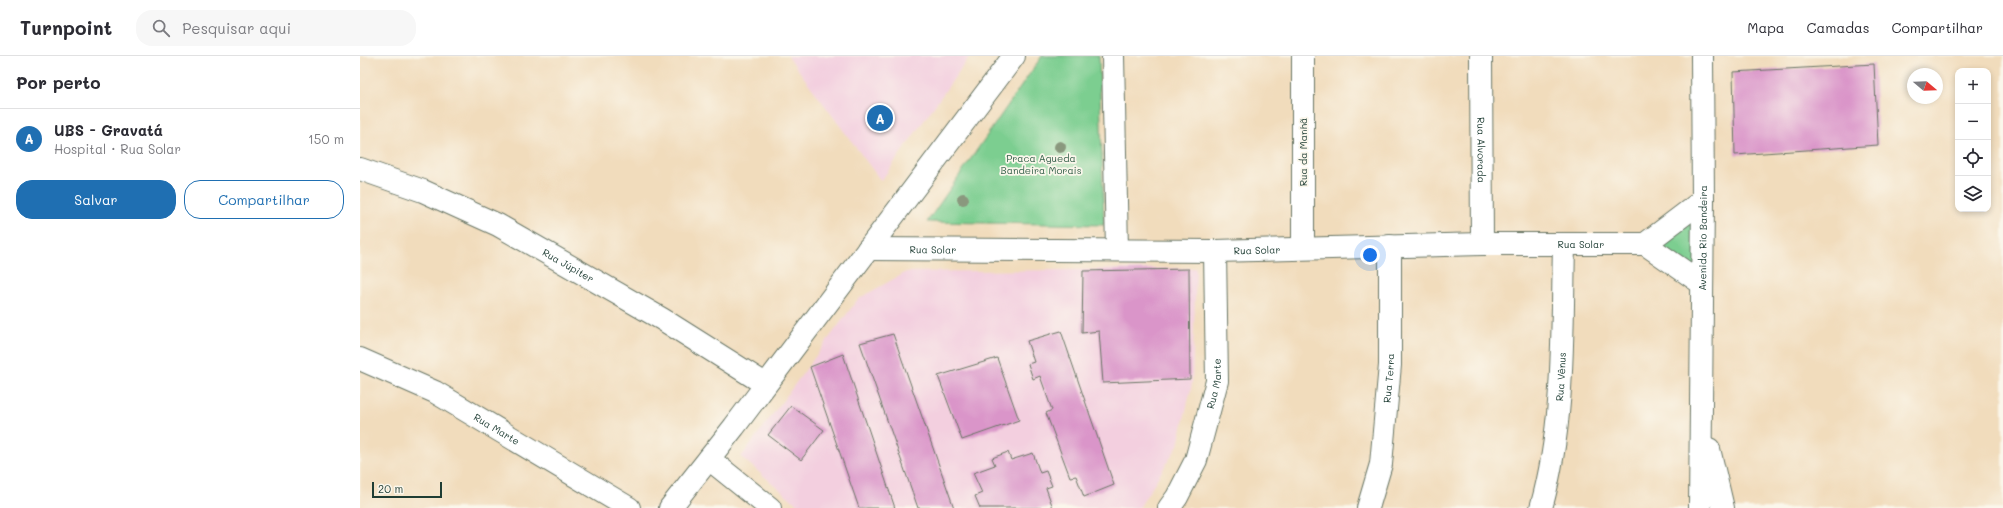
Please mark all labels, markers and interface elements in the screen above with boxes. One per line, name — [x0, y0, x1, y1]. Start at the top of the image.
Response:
search box — [136, 10, 416, 46]
text: Turnpoint — [20, 15, 112, 40]
icon: search — [150, 17, 172, 39]
text: Pesquisar aqui — [182, 18, 291, 38]
text: Mapa — [1747, 18, 1785, 37]
text: Camadas — [1807, 18, 1870, 37]
text: Compartilhar — [1892, 18, 1983, 37]
north arrow — [1907, 68, 1943, 104]
map controls — [1955, 68, 1991, 212]
button: + — [1955, 68, 1991, 104]
text: Por perto — [16, 71, 100, 93]
pin: A — [867, 103, 893, 133]
button: − — [1955, 104, 1991, 140]
street label: Rua Alvorada — [1474, 117, 1489, 183]
street label: Rua da Manhã — [1296, 118, 1310, 186]
text: UBS - Gravatá — [54, 120, 163, 140]
text: A — [24, 130, 34, 147]
text: 150 m — [308, 130, 344, 147]
text: Hospital · Rua Solar — [54, 140, 181, 157]
button: locate — [1955, 140, 1991, 176]
park label: Praca Agueda Bandeira Morais — [1000, 151, 1082, 177]
button: layers — [1955, 176, 1991, 212]
button: Salvar — [16, 180, 176, 219]
button: Compartilhar — [184, 180, 344, 219]
street label: Avenida Rio Bandeira — [1695, 185, 1710, 291]
street label: Rua Solar — [1558, 237, 1604, 251]
street label: Rua Solar — [910, 242, 956, 257]
street label: Rua Solar — [1233, 242, 1281, 258]
street label: Rua Júpiter — [540, 245, 597, 286]
your location — [1360, 245, 1380, 265]
street label: Rua Vênus — [1552, 352, 1569, 402]
street label: Rua Terra — [1380, 354, 1397, 403]
street label: Rua Marte — [1203, 358, 1224, 410]
street label: Rua Marte — [471, 410, 522, 448]
scale bar — [372, 480, 442, 499]
text: 20 m — [378, 481, 403, 496]

